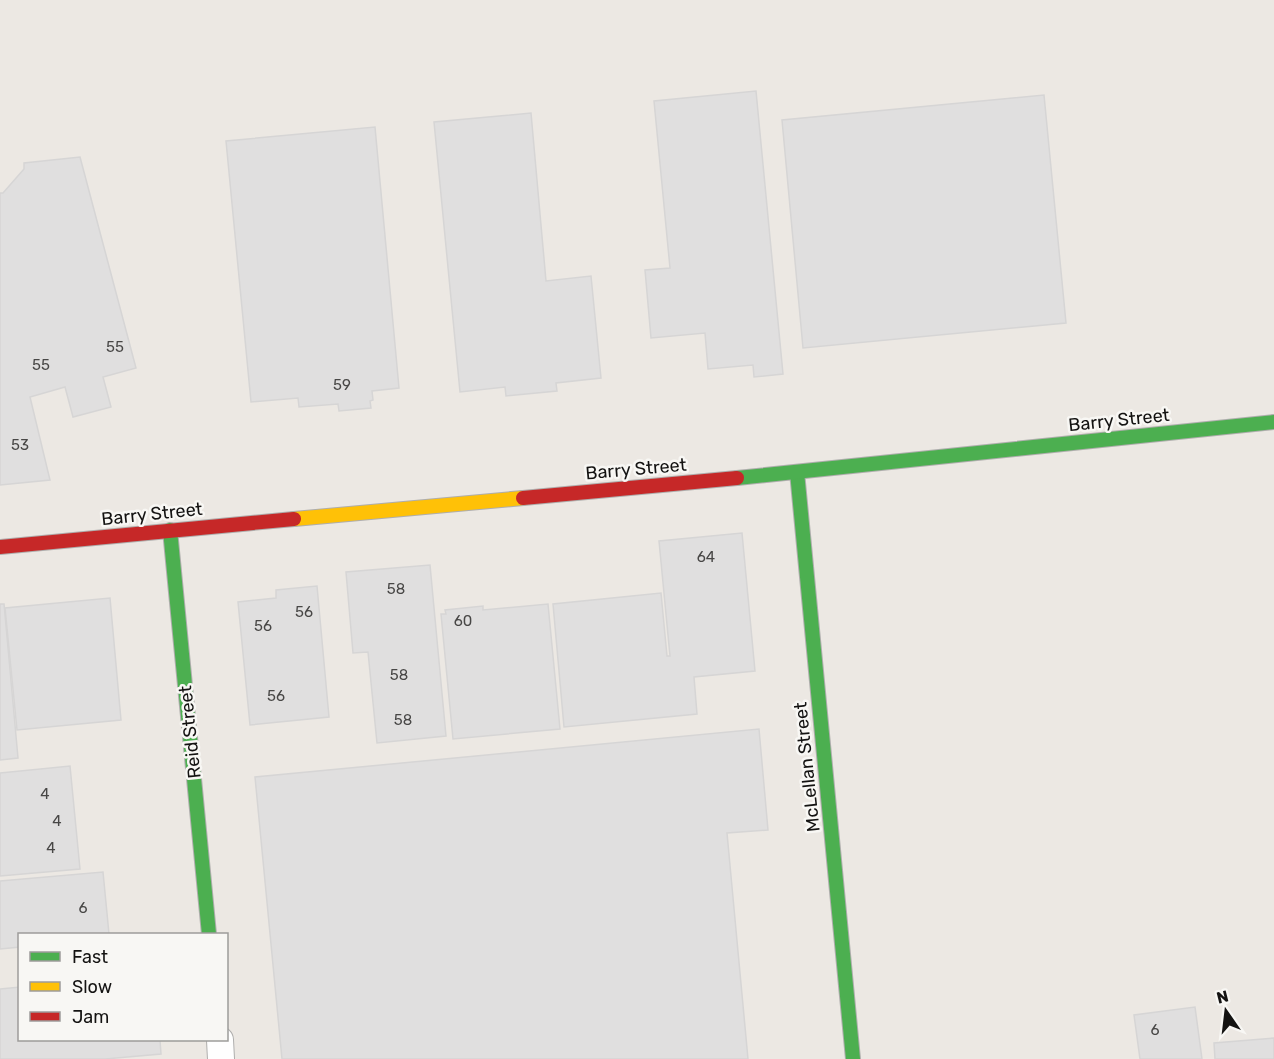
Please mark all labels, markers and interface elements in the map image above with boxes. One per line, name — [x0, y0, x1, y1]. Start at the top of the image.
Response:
house number: 55 — [106, 338, 124, 356]
house number: 55 — [32, 356, 50, 374]
house number: 59 — [333, 376, 351, 394]
street label: Barry Street — [1067, 404, 1171, 436]
house number: 53 — [11, 436, 29, 454]
street label: Barry Street — [584, 454, 688, 484]
street label: Barry Street — [100, 498, 204, 530]
house number: 64 — [697, 548, 715, 566]
house number: 58 — [387, 580, 405, 598]
house number: 56 — [295, 603, 313, 621]
house number: 60 — [454, 612, 472, 630]
house number: 56 — [254, 617, 272, 635]
house number: 58 — [390, 666, 408, 684]
street label: Reid Street — [174, 684, 206, 780]
house number: 56 — [267, 687, 285, 705]
street label: McLellan Street — [789, 701, 825, 833]
house number: 58 — [394, 711, 412, 729]
house number: 4 — [40, 785, 50, 803]
house number: 4 — [52, 812, 62, 830]
house number: 4 — [46, 839, 56, 857]
house number: 6 — [78, 899, 88, 917]
legend — [18, 933, 228, 1041]
text: Fast — [72, 946, 108, 968]
text: Slow — [72, 976, 112, 998]
north arrow — [1196, 981, 1256, 1041]
text: N — [1215, 986, 1230, 1008]
text: Jam — [72, 1006, 109, 1028]
house number: 6 — [1150, 1021, 1160, 1039]

